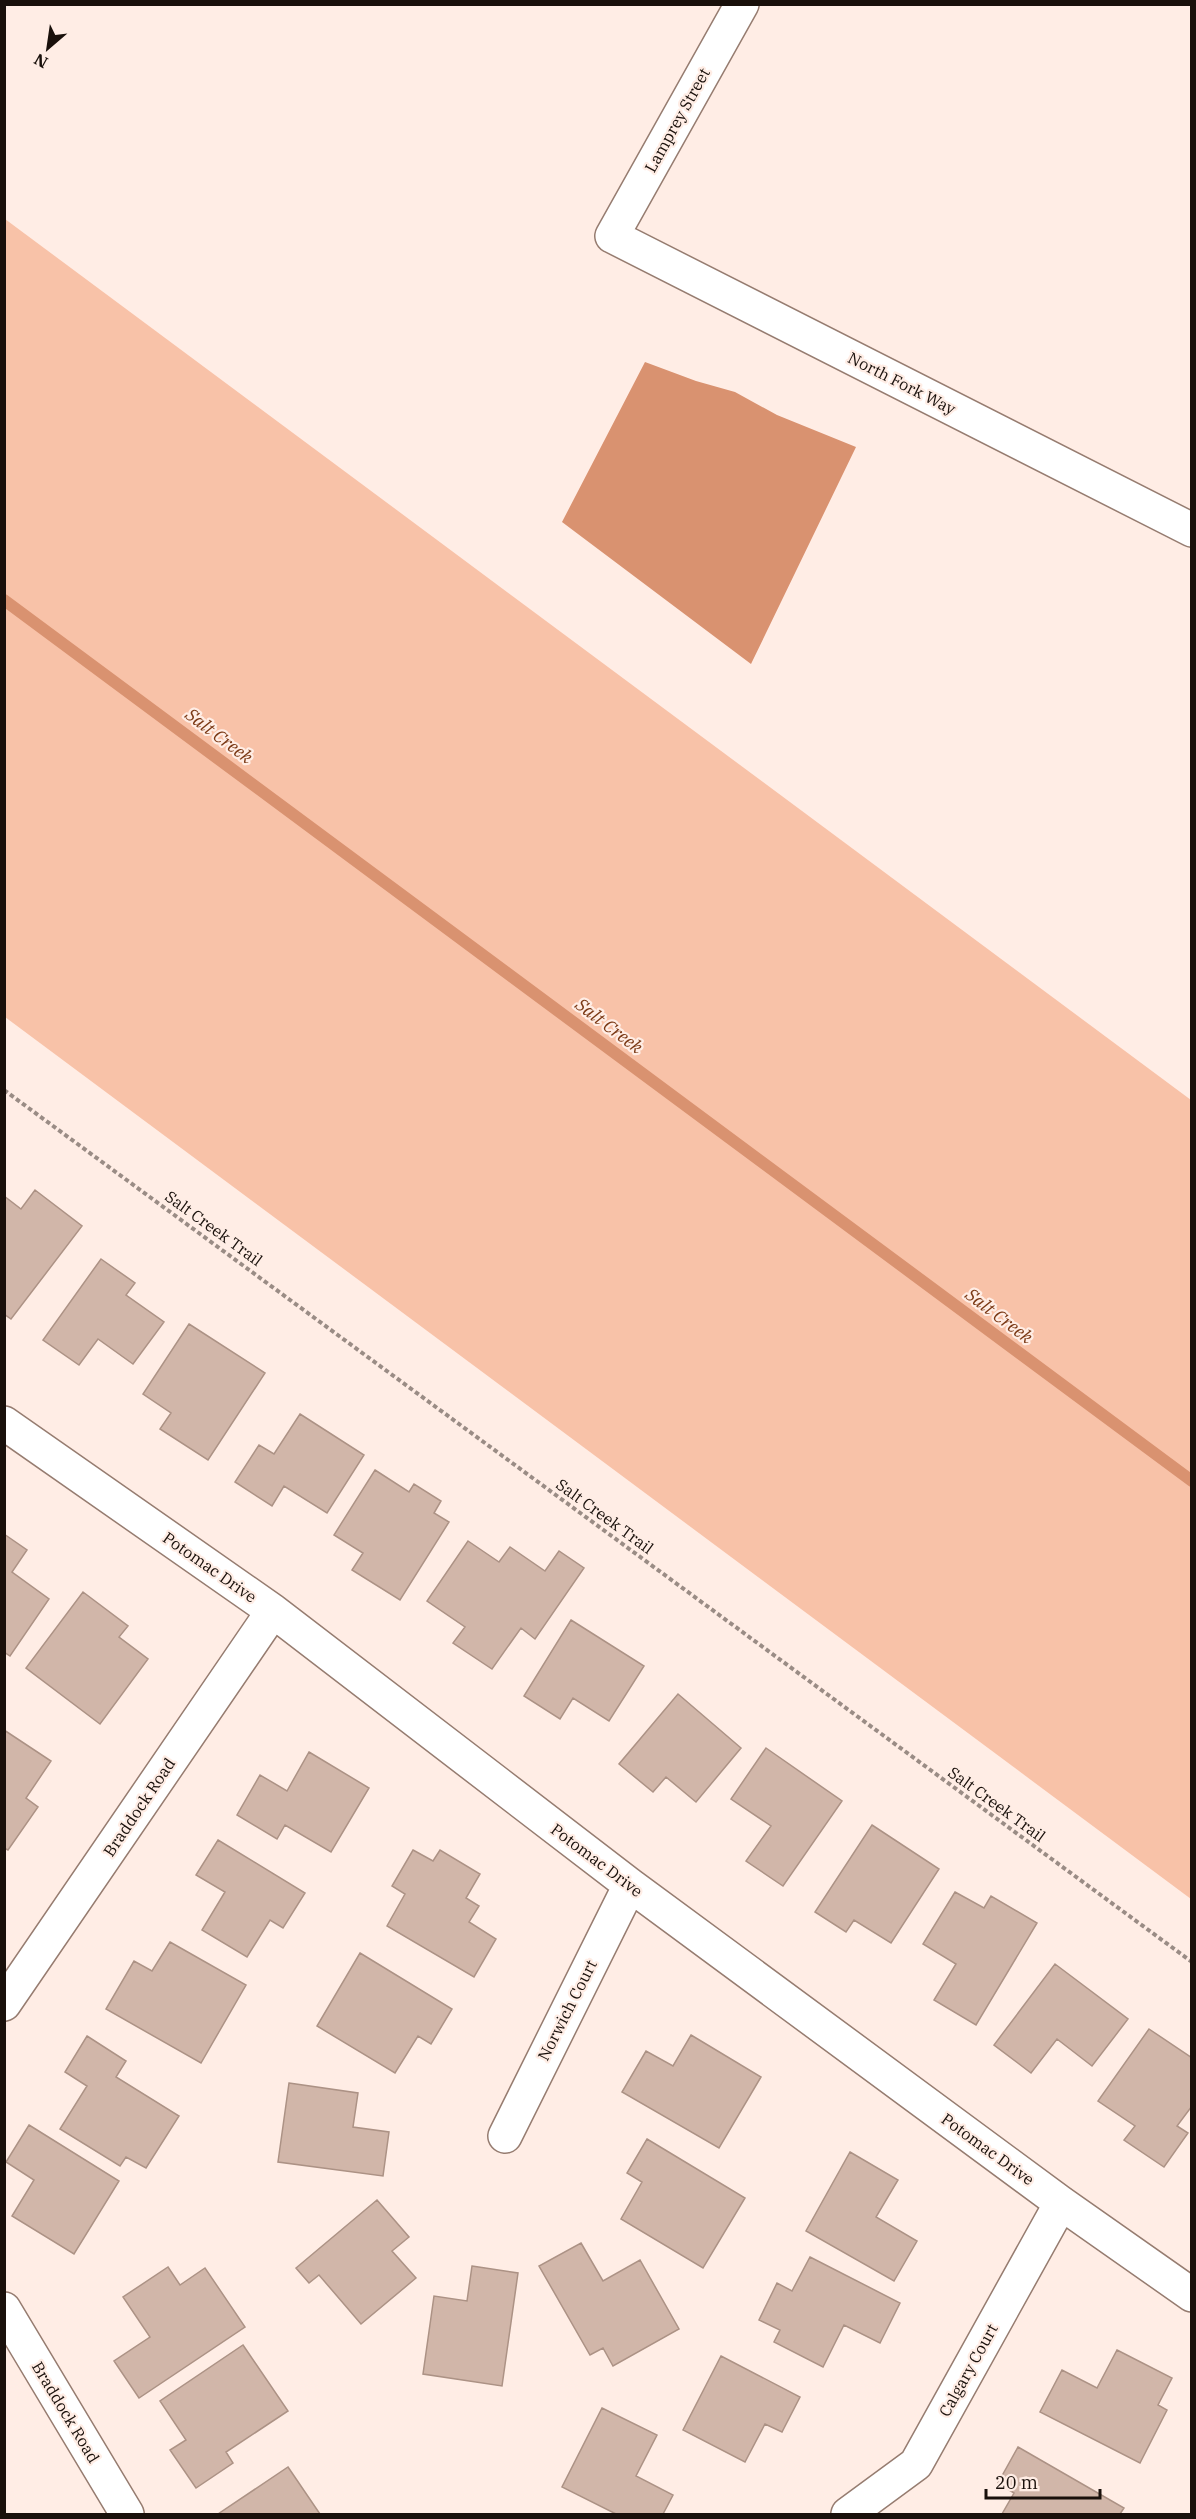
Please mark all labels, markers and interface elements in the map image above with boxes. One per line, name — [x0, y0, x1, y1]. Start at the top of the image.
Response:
north arrow — [18, 18, 78, 78]
text: N — [30, 49, 51, 73]
street label: Lamprey Street — [640, 64, 714, 176]
street label: North Fork Way — [845, 347, 960, 419]
water label: Salt Creek — [180, 702, 258, 769]
water label: Salt Creek — [570, 992, 648, 1059]
street label: Salt Creek Trail — [161, 1186, 267, 1270]
water label: Salt Creek — [960, 1282, 1038, 1349]
street label: Salt Creek Trail — [552, 1474, 658, 1558]
street label: Potomac Drive — [159, 1527, 261, 1607]
street label: Braddock Road — [99, 1754, 179, 1860]
street label: Salt Creek Trail — [944, 1762, 1050, 1846]
street label: Potomac Drive — [547, 1819, 647, 1901]
street label: Norwich Court — [533, 1956, 601, 2064]
street label: Potomac Drive — [938, 2109, 1038, 2189]
street label: Calgary Court — [934, 2320, 1002, 2420]
street label: Braddock Road — [28, 2358, 104, 2467]
scale bar — [986, 2462, 1100, 2500]
text: 20 m — [995, 2471, 1038, 2494]

